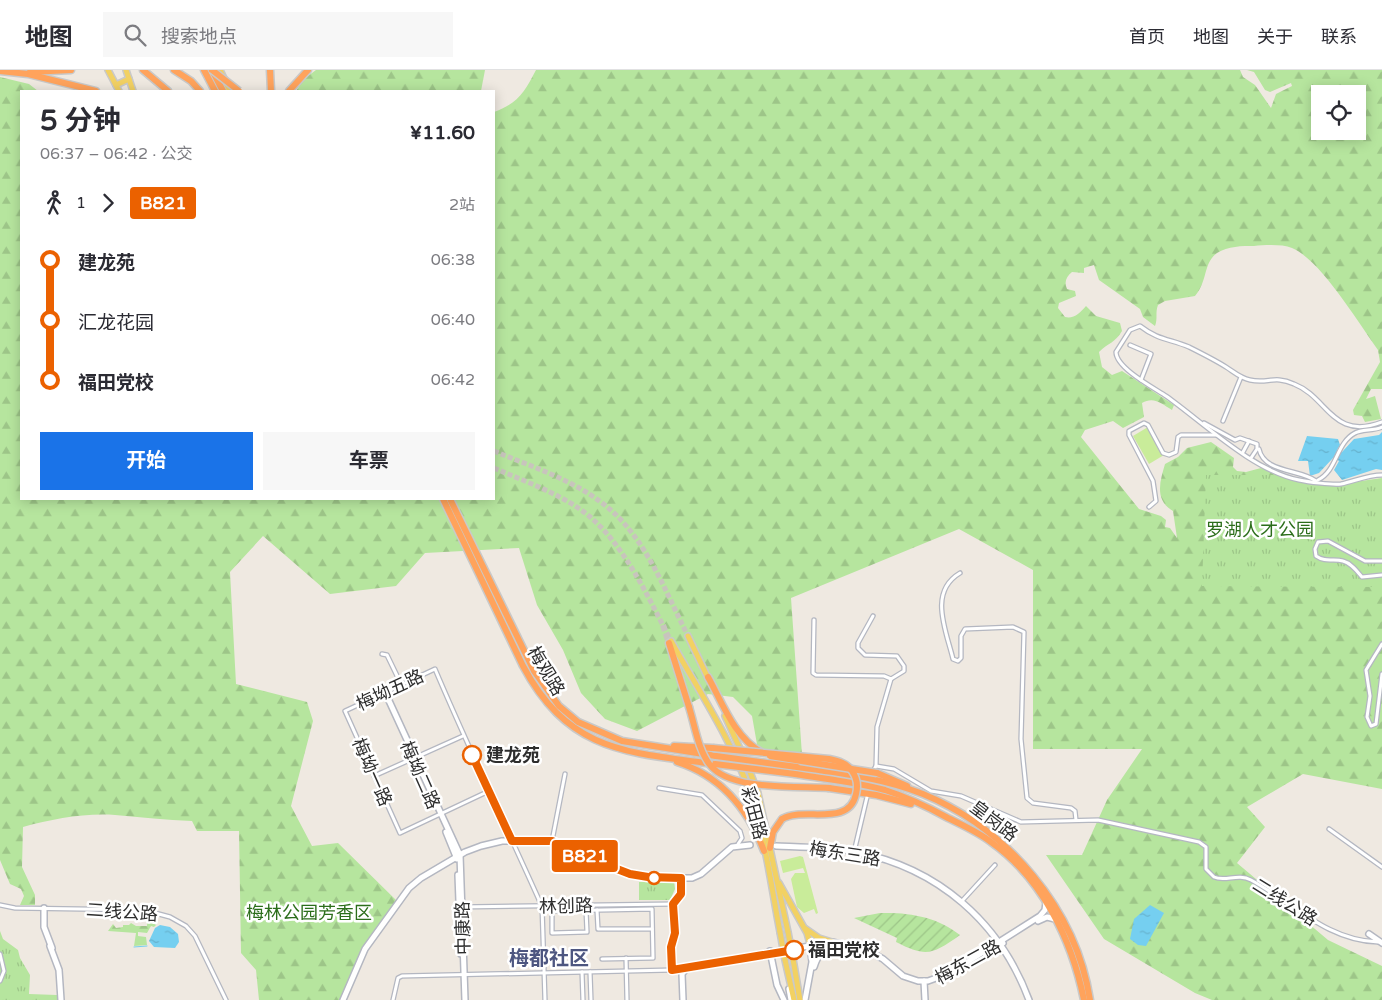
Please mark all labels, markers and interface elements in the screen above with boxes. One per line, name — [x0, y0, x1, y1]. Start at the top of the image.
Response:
search box — [103, 12, 453, 57]
icon: search — [121, 21, 149, 49]
text: 地图 — [25, 23, 73, 52]
text: 搜索地点 — [161, 26, 237, 48]
text: 首页 — [1129, 26, 1165, 48]
text: 地图 — [1193, 26, 1229, 48]
text: 关于 — [1257, 26, 1293, 48]
text: 联系 — [1321, 26, 1357, 48]
map controls — [1311, 85, 1366, 140]
button: locate — [1311, 85, 1366, 140]
text: 5 分钟 — [40, 104, 121, 138]
text: ¥11.60 — [410, 122, 475, 144]
text: 06:37 – 06:42 · 公交 — [40, 144, 192, 164]
icon: walk — [40, 189, 68, 217]
icon: forward — [94, 189, 122, 217]
text: B821 — [140, 192, 186, 214]
text: 1 — [76, 193, 86, 213]
text: 2站 — [449, 195, 475, 215]
text: 06:38 — [431, 250, 475, 270]
text: 建龙苑 — [78, 252, 135, 274]
text: 06:40 — [431, 310, 475, 330]
text: 汇龙花园 — [78, 312, 154, 334]
text: 06:42 — [431, 370, 475, 390]
text: 福田党校 — [78, 372, 154, 394]
button: 开始 — [40, 432, 253, 490]
button: 车票 — [263, 432, 475, 490]
park label: 罗湖人才公园 — [1206, 519, 1314, 541]
street label: 梅观路 — [523, 642, 569, 700]
street label: 梅坳五路 — [353, 665, 427, 715]
street label: 梅坳一路 — [347, 735, 397, 809]
street label: 梅坳二路 — [395, 738, 445, 812]
place label: 建龙苑 — [486, 744, 540, 766]
marker: 建龙苑 — [462, 745, 482, 765]
street label: 彩田路 — [736, 784, 772, 842]
street label: 皇岗路 — [966, 796, 1022, 846]
street label: 梅东三路 — [808, 838, 882, 870]
line badge: B821 — [550, 840, 620, 872]
text: B821 — [562, 845, 608, 867]
unlabelled marker — [647, 871, 661, 885]
street label: 二线公路 — [1249, 874, 1321, 930]
street label: 林创路 — [539, 895, 593, 917]
street label: 二线公路 — [85, 899, 159, 925]
street label: 中康路 — [452, 901, 474, 955]
park label: 梅林公园芳香区 — [246, 902, 372, 924]
street label: 梅东二路 — [931, 935, 1005, 989]
place label: 福田党校 — [808, 939, 880, 961]
marker: 福田党校 — [784, 940, 804, 960]
district label: 梅都社区 — [509, 947, 589, 971]

